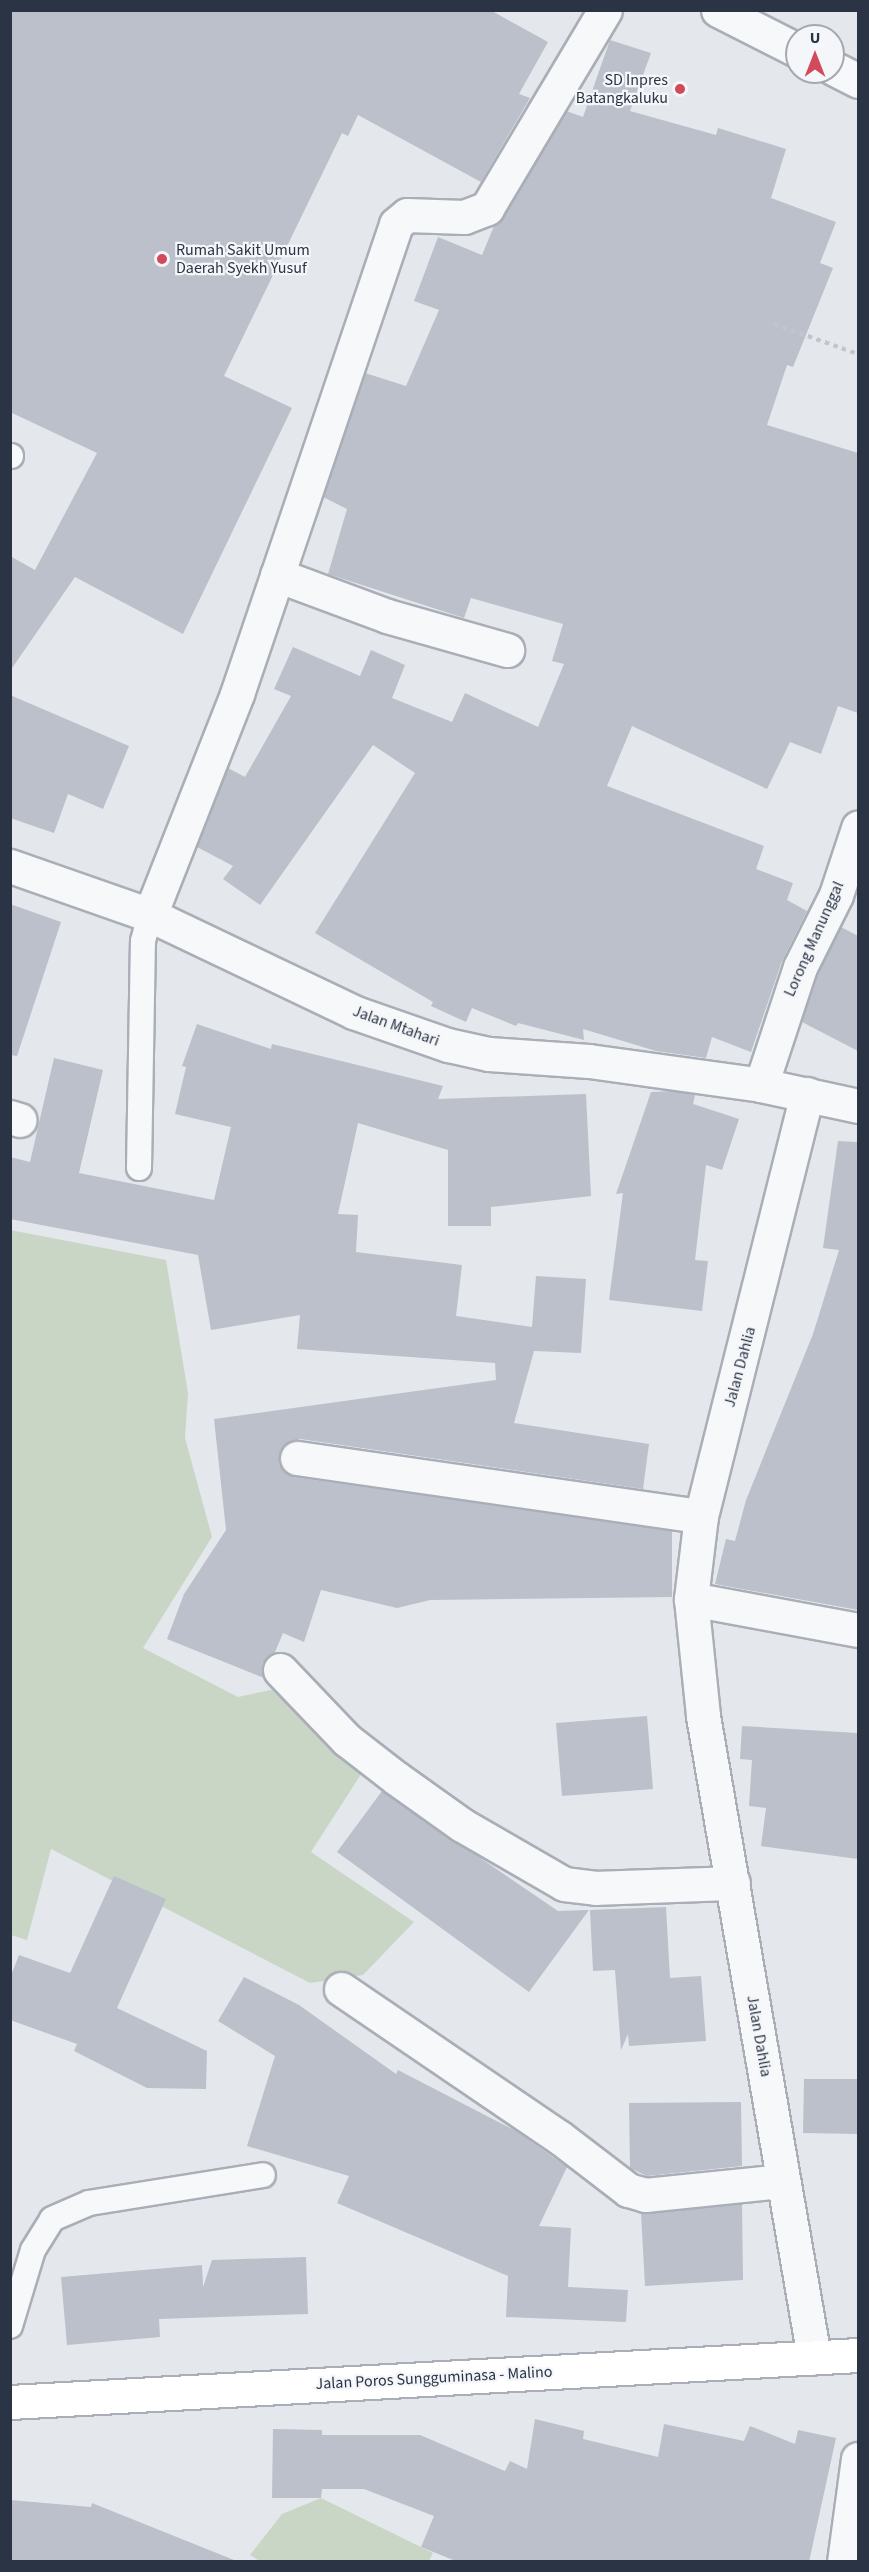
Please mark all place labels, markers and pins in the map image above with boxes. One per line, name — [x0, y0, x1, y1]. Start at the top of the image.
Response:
place label: SD Inpres Batangkaluku — [576, 70, 668, 108]
marker: SD Inpres Batangkaluku — [673, 82, 687, 96]
place label: Rumah Sakit Umum Daerah Syekh Yusuf — [176, 240, 310, 278]
marker: Rumah Sakit Umum Daerah Syekh Yusuf — [153, 250, 171, 268]

